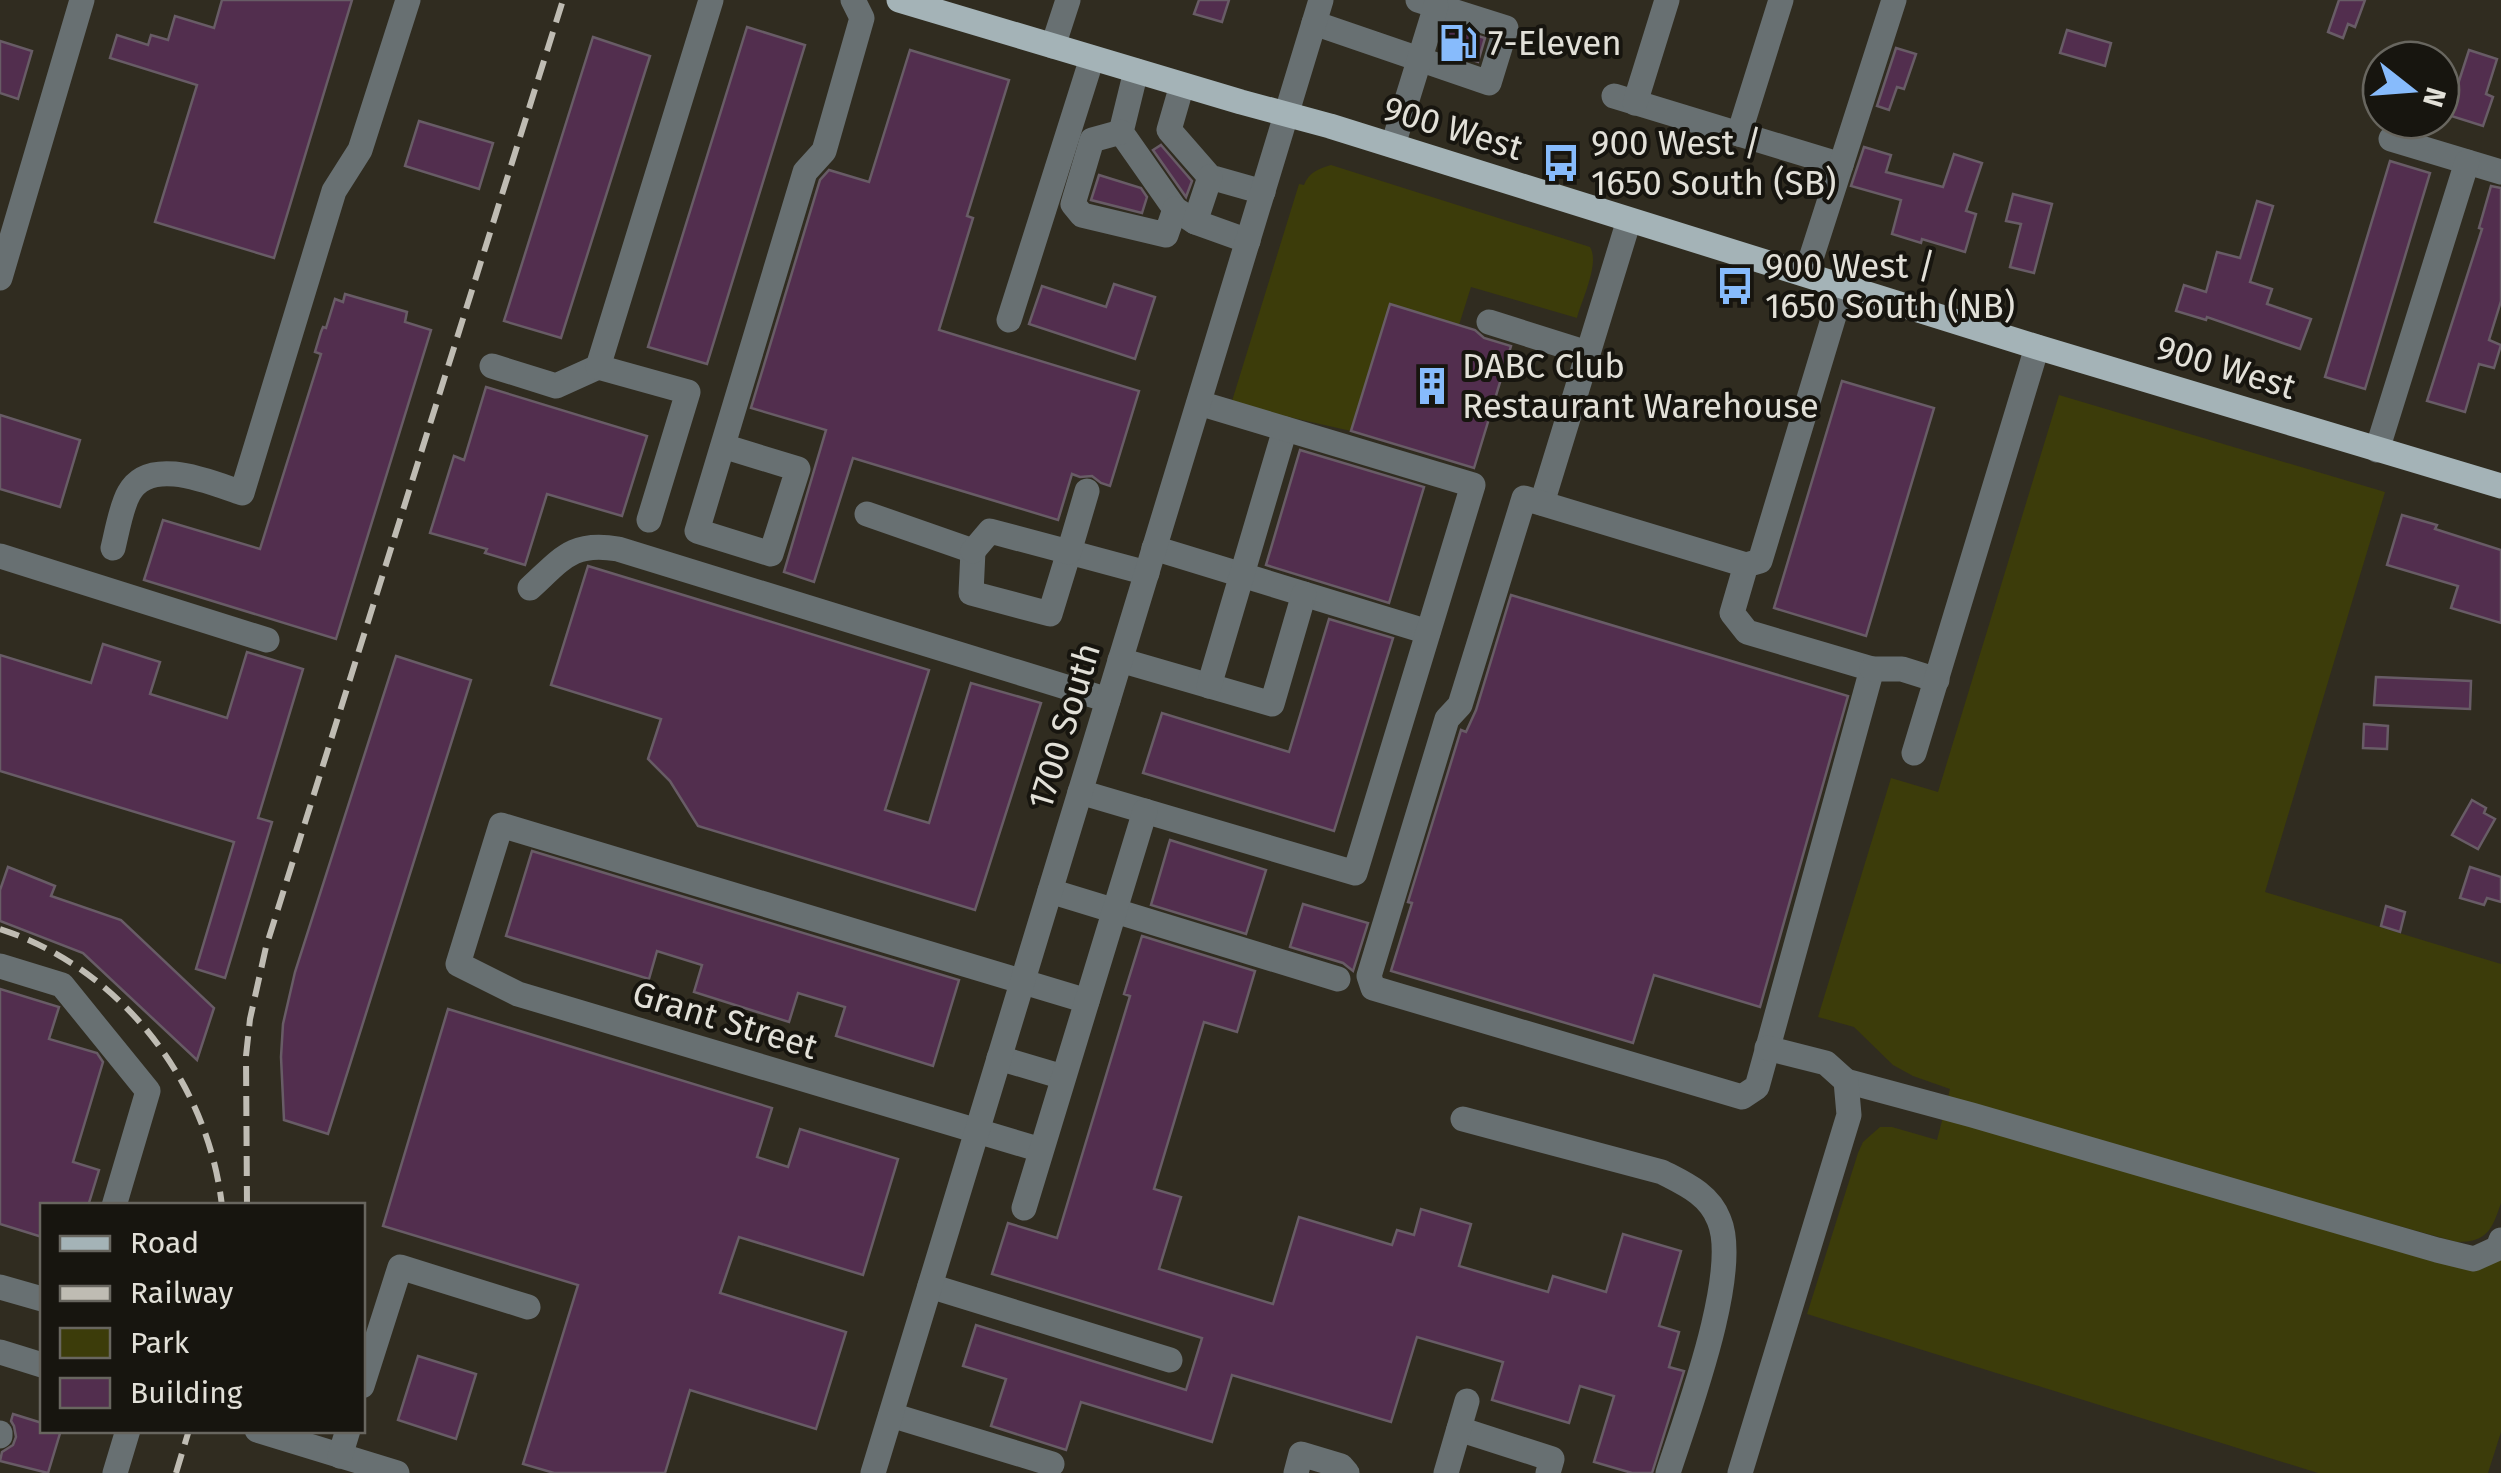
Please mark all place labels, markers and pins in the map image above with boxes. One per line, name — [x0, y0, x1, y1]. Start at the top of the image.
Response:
fuel station icon: 7-Eleven — [1437, 22, 1479, 64]
place label: 7-Eleven — [1488, 22, 1622, 64]
place label: 900 West / 1650 South (SB) — [1591, 122, 1836, 204]
bus stop icon: 900 West / 1650 South (SB) — [1540, 142, 1582, 184]
place label: 900 West / 1650 South (NB) — [1765, 245, 2015, 327]
bus stop icon: 900 West / 1650 South (NB) — [1714, 265, 1756, 307]
place label: DABC Club Restaurant Warehouse — [1462, 345, 1819, 427]
building icon: DABC Club Restaurant Warehouse — [1411, 365, 1453, 407]

